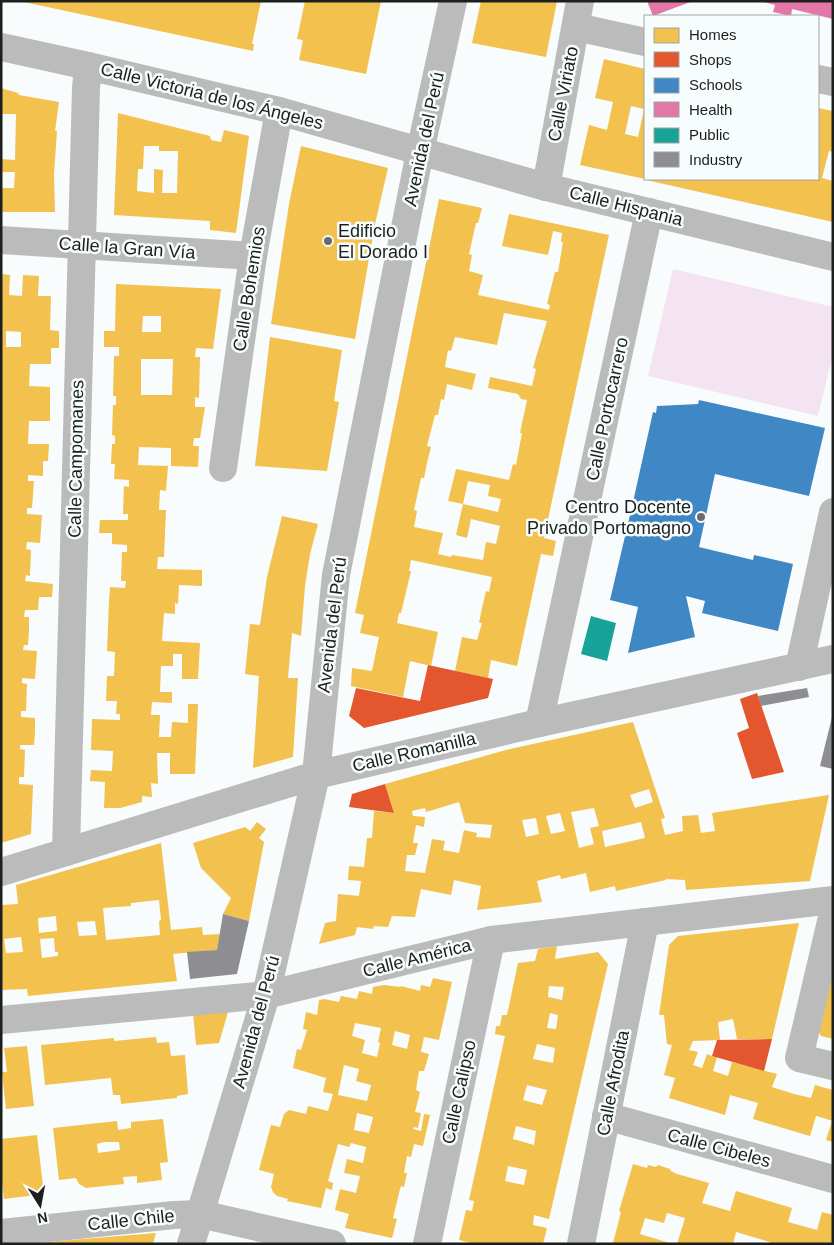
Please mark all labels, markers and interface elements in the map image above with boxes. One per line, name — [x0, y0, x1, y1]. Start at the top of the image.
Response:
legend — [644, 15, 819, 180]
text: Homes — [689, 26, 737, 43]
street label: Calle Viriato — [544, 45, 582, 143]
text: Shops — [689, 51, 732, 68]
street label: Calle Victoria de los Ángeles — [99, 59, 325, 133]
street label: Avenida del Perú — [400, 70, 448, 208]
text: Schools — [689, 76, 742, 93]
text: Health — [689, 101, 732, 118]
text: Public — [689, 126, 730, 143]
text: Industry — [689, 151, 743, 168]
street label: Calle Hispania — [567, 182, 686, 230]
place label: Edificio El Dorado I — [338, 221, 428, 262]
street label: Calle Bohemios — [229, 225, 269, 353]
street label: Calle la Gran Vía — [58, 233, 197, 263]
marker: Edificio El Dorado I — [322, 235, 334, 247]
street label: Calle Portocarrero — [582, 335, 632, 483]
street label: Calle Campomanes — [65, 380, 87, 538]
place label: Centro Docente Privado Portomagno — [527, 497, 691, 538]
marker: Centro Docente Privado Portomagno — [695, 511, 707, 523]
street label: Avenida del Perú — [314, 556, 350, 694]
street label: Calle Romanilla — [350, 728, 479, 776]
street label: Calle América — [361, 935, 474, 981]
street label: Avenida del Perú — [229, 953, 283, 1091]
street label: Calle Afrodita — [593, 1028, 633, 1137]
street label: Calle Calipso — [438, 1038, 480, 1146]
street label: Calle Cibeles — [665, 1125, 773, 1171]
north arrow — [15, 1180, 65, 1230]
street label: Calle Chile — [87, 1206, 175, 1234]
text: N — [36, 1209, 49, 1227]

